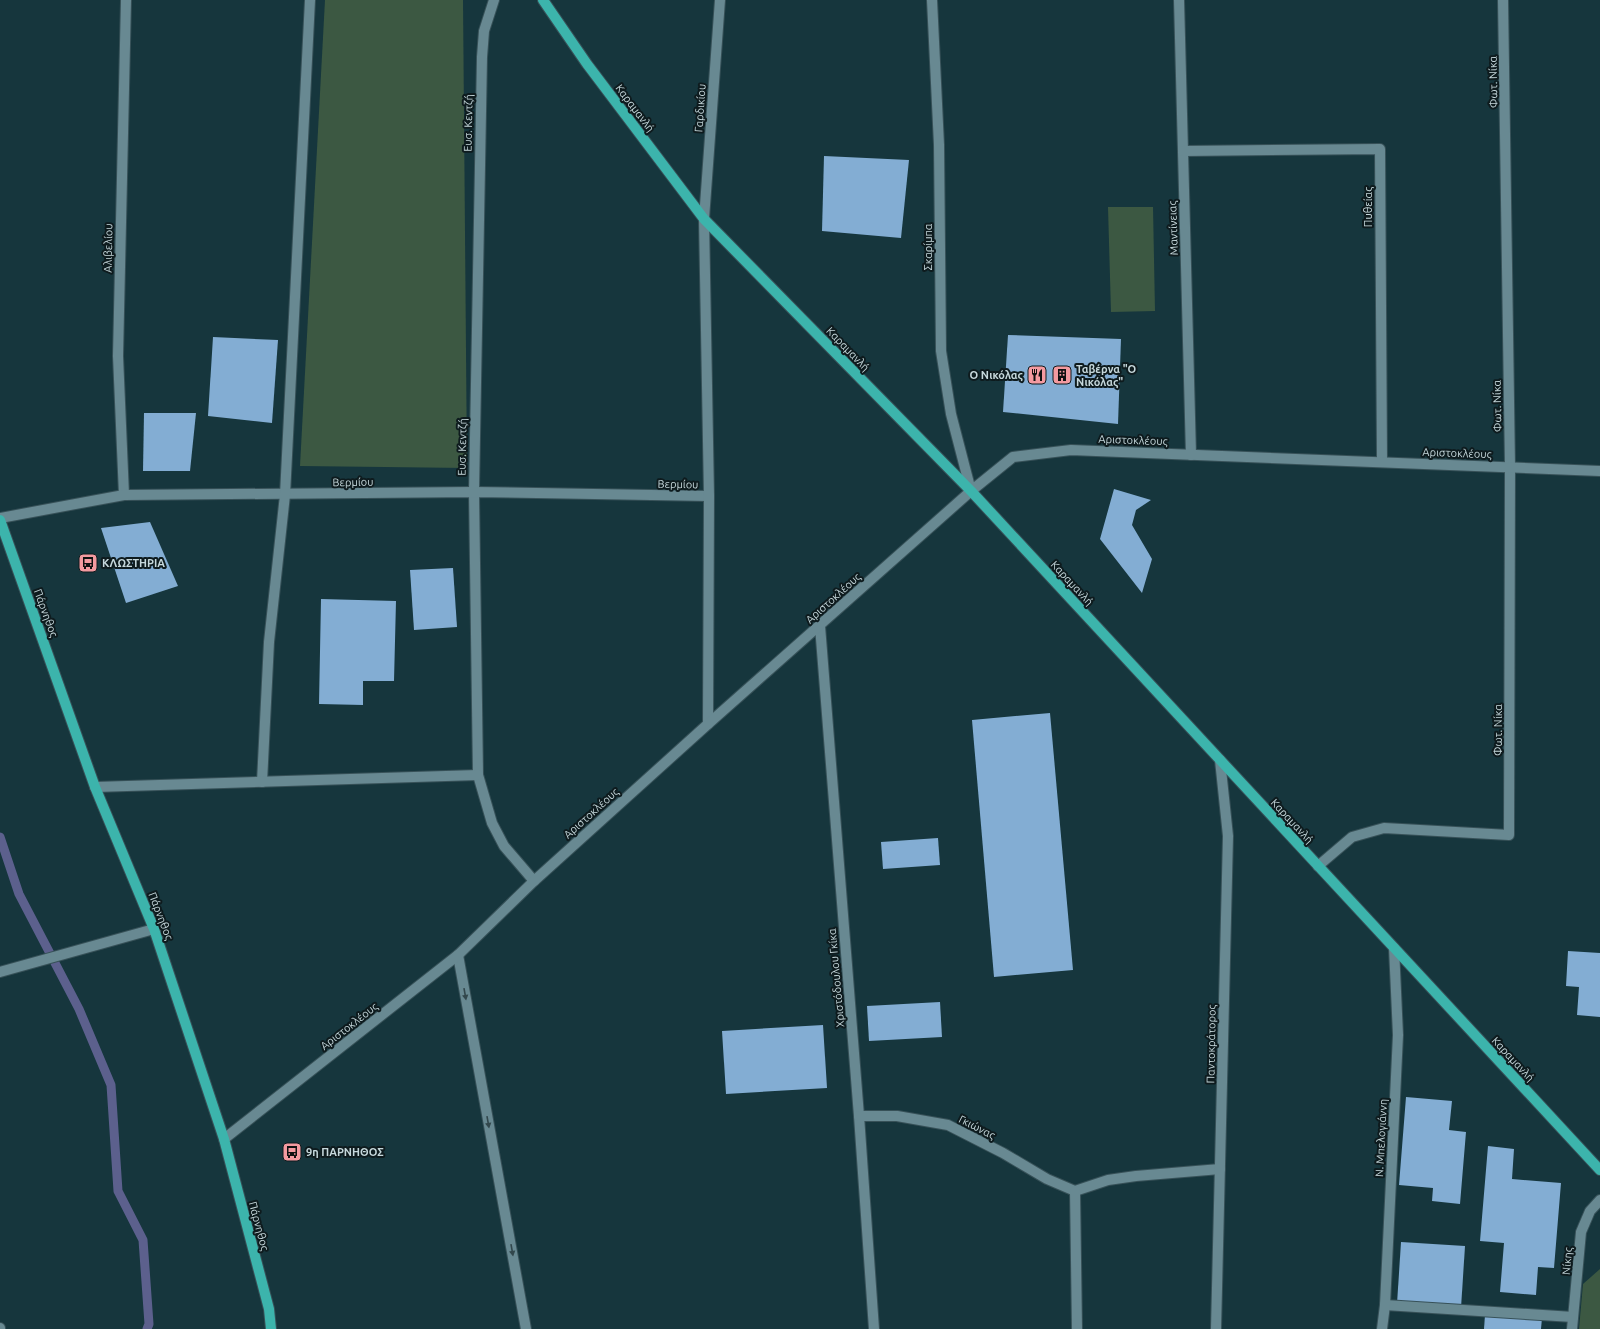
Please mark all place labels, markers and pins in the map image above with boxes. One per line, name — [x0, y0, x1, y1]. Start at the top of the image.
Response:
place label: Ταβέρνα "Ο Νικόλας" — [1076, 363, 1137, 389]
restaurant icon: Ο Νικόλας — [1026, 364, 1048, 386]
building icon: Ταβέρνα "Ο Νικόλας" — [1051, 364, 1073, 386]
place label: Ο Νικόλας — [969, 369, 1024, 382]
bus stop icon: ΚΛΩΣΤΗΡΙΑ — [77, 552, 99, 574]
place label: ΚΛΩΣΤΗΡΙΑ — [102, 557, 165, 569]
bus stop icon: 9η ΠΑΡΝΗΘΟΣ — [281, 1141, 303, 1163]
place label: 9η ΠΑΡΝΗΘΟΣ — [306, 1146, 384, 1158]

